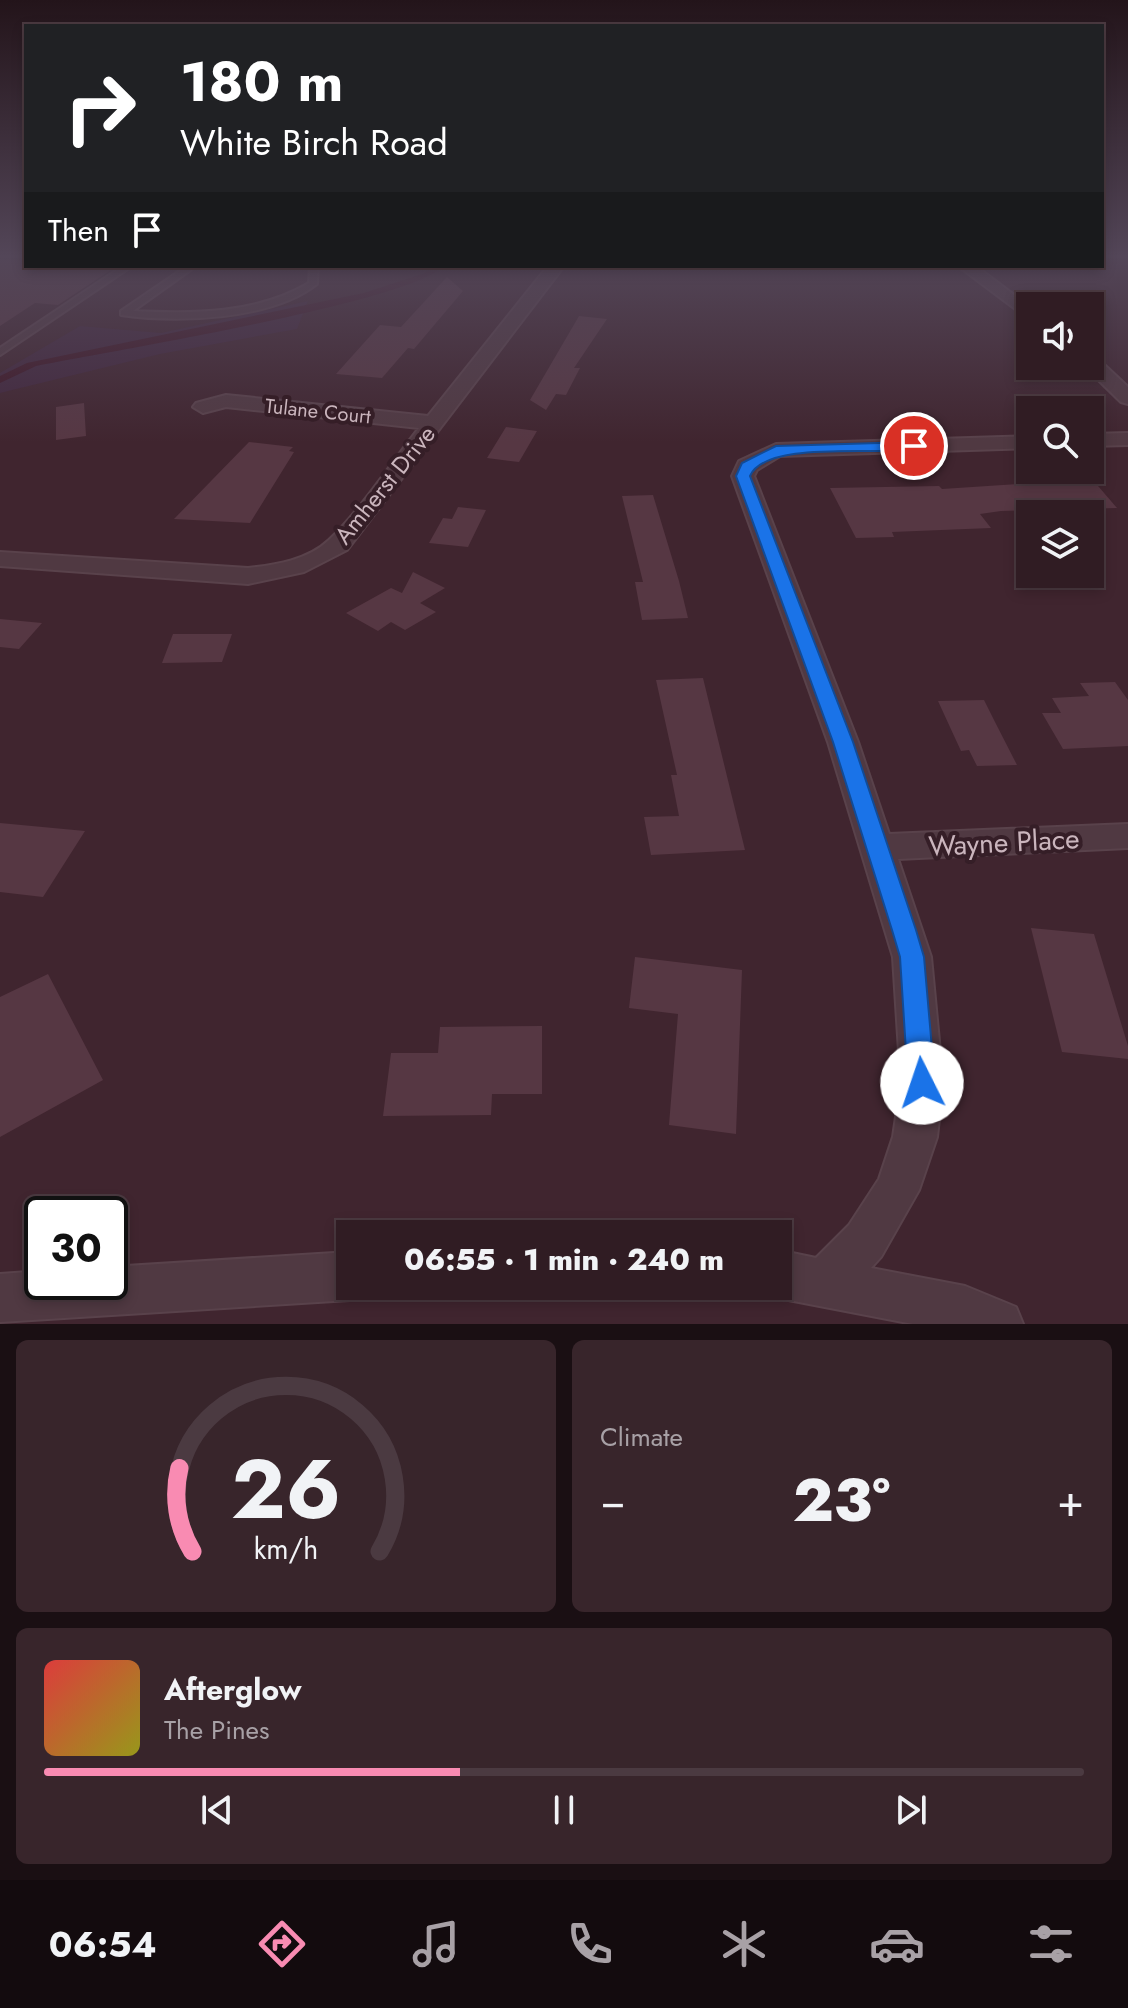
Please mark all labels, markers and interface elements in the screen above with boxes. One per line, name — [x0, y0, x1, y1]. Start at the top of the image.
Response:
text: 180 m — [180, 41, 343, 122]
icon: right — [48, 56, 152, 160]
text: White Birch Road — [180, 116, 448, 168]
icon: arrive — [125, 208, 169, 252]
text: Then — [48, 209, 109, 252]
map controls — [1016, 292, 1104, 588]
button: sound — [1016, 292, 1104, 380]
street label: Tulane Court — [264, 392, 372, 431]
button: search — [1016, 396, 1104, 484]
pin — [880, 412, 948, 480]
street label: Amherst Drive — [326, 418, 443, 552]
icon: arrive — [892, 424, 936, 468]
button: layers — [1016, 500, 1104, 588]
street label: Wayne Place — [927, 818, 1081, 867]
position arrow — [880, 1041, 964, 1125]
speed limit sign: 30 — [24, 1196, 128, 1300]
text: 06:55 · 1 min · 240 m — [404, 1238, 724, 1281]
text: Climate — [600, 1418, 683, 1456]
text: 26 — [231, 1429, 341, 1549]
text: 23° — [793, 1457, 890, 1544]
text: − — [600, 1469, 626, 1533]
text: + — [1057, 1469, 1084, 1533]
text: km/h — [254, 1528, 318, 1570]
text: Afterglow — [164, 1668, 301, 1711]
text: The Pines — [164, 1711, 269, 1749]
icon: previous — [195, 1788, 239, 1832]
icon: pause — [542, 1788, 586, 1832]
icon: next — [889, 1788, 933, 1832]
icon: directions — [254, 1916, 310, 1972]
icon: music — [408, 1916, 464, 1972]
icon: phone — [562, 1916, 618, 1972]
icon: climate — [716, 1916, 772, 1972]
icon: car — [869, 1916, 925, 1972]
icon: filters — [1023, 1916, 1079, 1972]
text: 06:54 — [49, 1918, 157, 1970]

